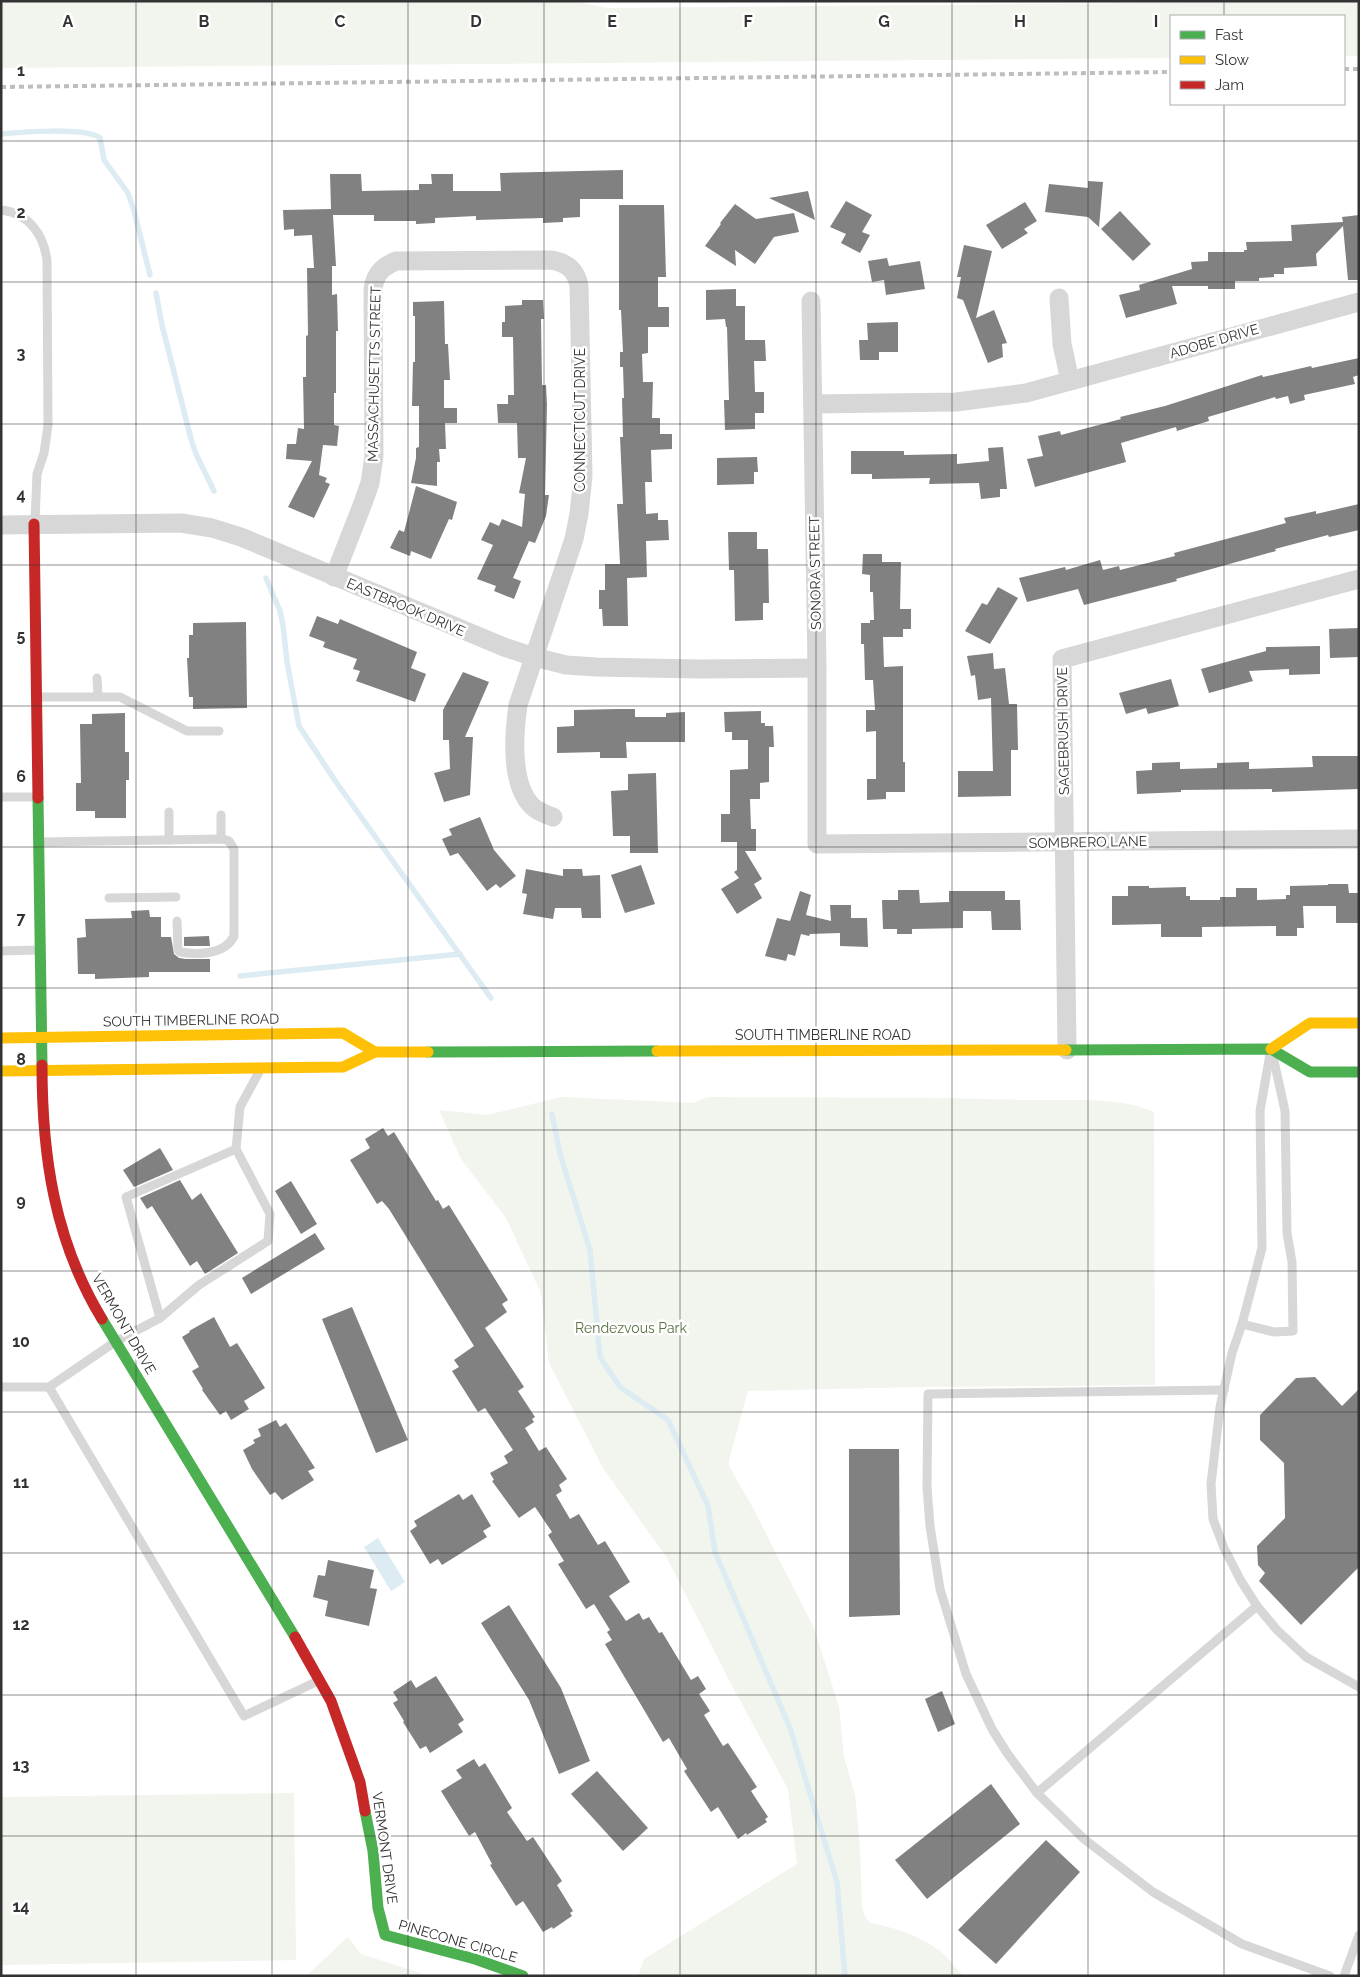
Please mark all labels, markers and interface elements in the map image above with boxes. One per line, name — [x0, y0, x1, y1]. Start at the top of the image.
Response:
text: A — [63, 12, 74, 31]
text: B — [199, 12, 210, 31]
text: C — [335, 12, 346, 31]
text: D — [470, 12, 482, 31]
text: E — [607, 12, 617, 31]
text: F — [743, 12, 753, 31]
text: G — [878, 12, 890, 31]
text: H — [1014, 12, 1026, 31]
text: I — [1154, 12, 1158, 31]
legend — [1170, 15, 1345, 105]
text: Fast — [1215, 26, 1243, 44]
text: Slow — [1215, 51, 1249, 69]
text: 1 — [17, 61, 25, 80]
text: Jam — [1215, 76, 1244, 94]
text: 2 — [16, 203, 26, 222]
street label: MASSACHUSETTS STREET — [364, 285, 384, 462]
street label: ADOBE DRIVE — [1168, 321, 1260, 361]
text: 3 — [17, 344, 26, 363]
street label: CONNECTICUT DRIVE — [572, 348, 588, 492]
text: 4 — [16, 485, 26, 504]
street label: SONORA STREET — [806, 516, 824, 630]
street label: EASTBROOK DRIVE — [344, 575, 468, 639]
text: 5 — [17, 626, 26, 645]
street label: SAGEBRUSH DRIVE — [1054, 667, 1072, 795]
text: 6 — [16, 767, 26, 786]
street label: SOMBRERO LANE — [1029, 833, 1147, 851]
text: 7 — [17, 909, 26, 928]
street label: SOUTH TIMBERLINE ROAD — [103, 1010, 279, 1030]
street label: SOUTH TIMBERLINE ROAD — [735, 1027, 911, 1043]
text: 8 — [16, 1050, 26, 1069]
text: 9 — [16, 1191, 26, 1210]
street label: VERMONT DRIVE — [89, 1271, 159, 1377]
park label: Rendezvous Park — [575, 1320, 687, 1336]
text: 10 — [12, 1332, 30, 1351]
text: 11 — [13, 1473, 29, 1492]
text: 12 — [13, 1615, 29, 1634]
text: 13 — [13, 1756, 29, 1775]
street label: VERMONT DRIVE — [369, 1791, 401, 1905]
text: 14 — [12, 1897, 30, 1916]
street label: PINECONE CIRCLE — [397, 1916, 519, 1966]

